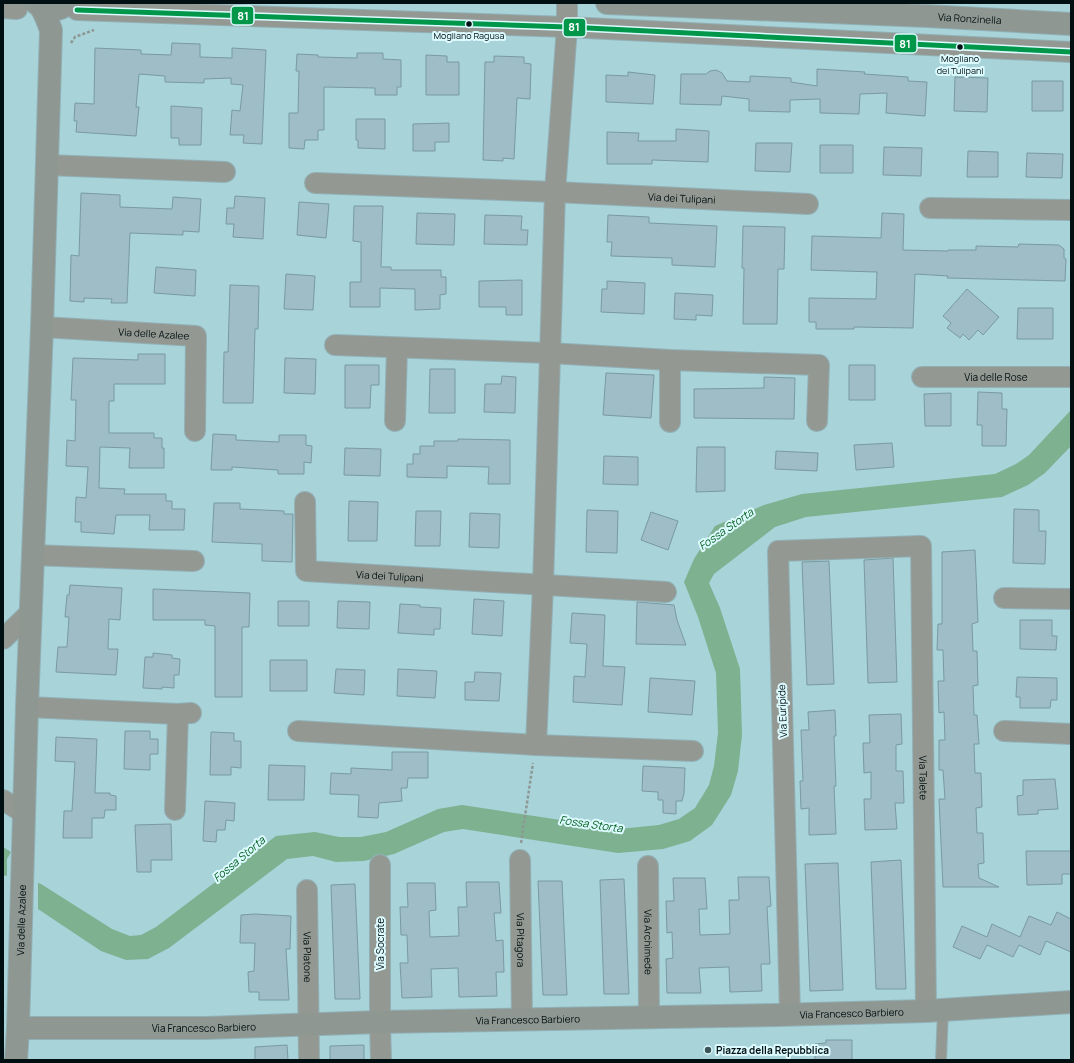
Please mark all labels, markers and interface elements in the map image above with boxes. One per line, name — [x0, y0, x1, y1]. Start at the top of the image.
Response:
line badge: 81 — [231, 6, 254, 25]
text: 81 — [237, 8, 249, 23]
street label: Via Ronzinella — [938, 10, 1002, 27]
line badge: 81 — [563, 18, 586, 37]
marker: Mogliano Ragusa — [464, 19, 474, 29]
text: 81 — [568, 19, 580, 34]
place label: Mogliano Ragusa — [434, 29, 504, 42]
line badge: 81 — [894, 34, 917, 53]
text: 81 — [899, 36, 911, 51]
marker: Mogliano dei Tulipani — [955, 42, 965, 52]
place label: Mogliano dei Tulipani — [937, 52, 983, 77]
street label: Via dei Tulipani — [647, 189, 716, 207]
street label: Via delle Azalee — [118, 324, 190, 343]
street label: Via delle Rose — [964, 370, 1028, 384]
water label: Fossa Storta — [695, 504, 757, 553]
street label: Via dei Tulipani — [356, 567, 424, 585]
street label: Via Euripide — [774, 684, 790, 738]
street label: Via Talete — [916, 755, 931, 800]
water label: Fossa Storta — [559, 812, 624, 835]
water label: Fossa Storta — [209, 832, 269, 885]
street label: Via delle Azalee — [13, 884, 29, 956]
street label: Via Archimede — [641, 909, 656, 975]
street label: Via Pitagora — [514, 913, 528, 967]
street label: Via Socrate — [373, 918, 387, 970]
street label: Via Platone — [300, 931, 315, 983]
street label: Via Francesco Barbiero — [799, 1005, 904, 1021]
street label: Via Francesco Barbiero — [475, 1011, 580, 1027]
street label: Via Francesco Barbiero — [152, 1019, 256, 1035]
place label: Piazza della Repubblica — [716, 1043, 829, 1057]
marker: Piazza della Repubblica — [703, 1045, 713, 1055]

